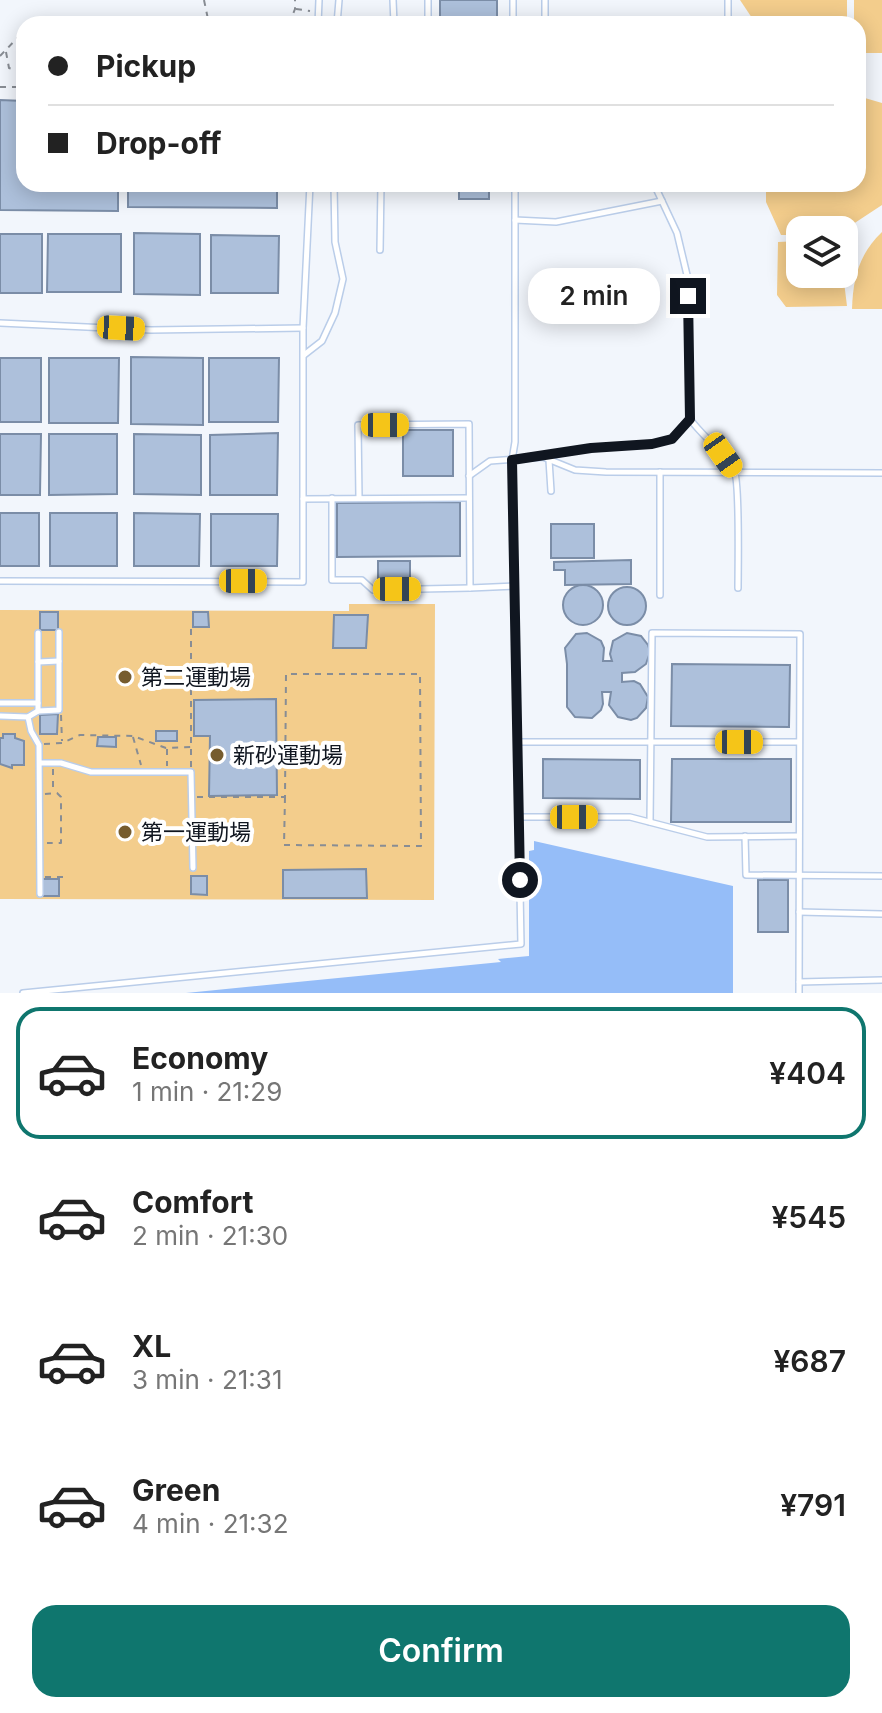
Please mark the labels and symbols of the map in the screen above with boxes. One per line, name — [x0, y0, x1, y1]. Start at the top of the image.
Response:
callout: 2 min — [528, 268, 660, 324]
route end — [670, 278, 706, 314]
car — [96, 315, 146, 341]
car — [361, 413, 409, 437]
car — [699, 428, 747, 482]
car — [219, 569, 267, 593]
car — [373, 577, 421, 601]
place label: 第二運動場 — [141, 664, 251, 690]
marker: 第二運動場 — [116, 668, 134, 686]
car — [715, 730, 763, 754]
place label: 新砂運動場 — [233, 742, 343, 768]
marker: 新砂運動場 — [208, 746, 226, 764]
car — [550, 805, 598, 829]
place label: 第一運動場 — [141, 819, 251, 845]
marker: 第一運動場 — [116, 823, 134, 841]
route start — [502, 862, 538, 898]

